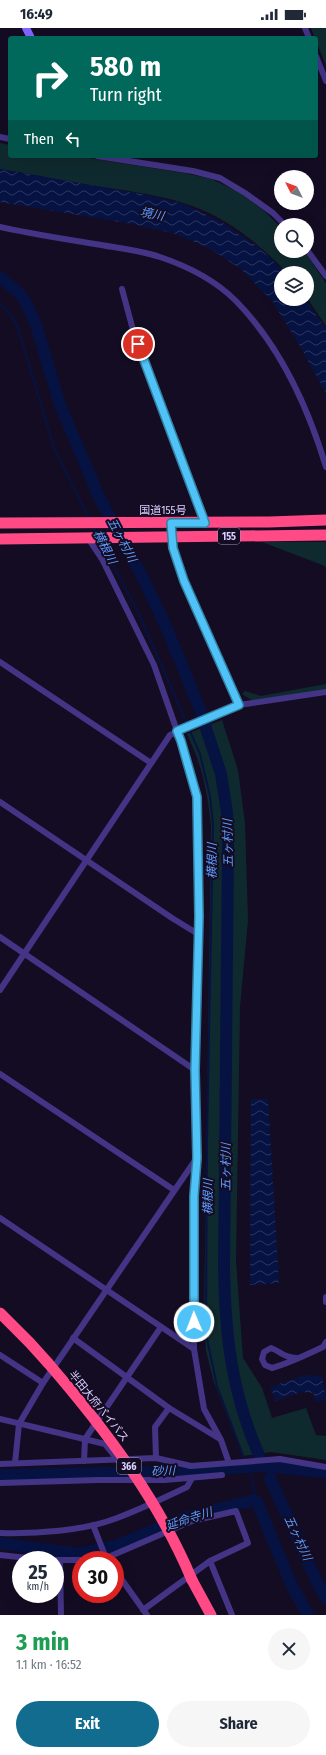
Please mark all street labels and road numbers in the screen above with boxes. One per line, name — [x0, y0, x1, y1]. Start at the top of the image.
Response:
street label: 国道155号 — [139, 504, 187, 517]
road number: 155 — [218, 528, 240, 544]
street label: 半田大府パイパス — [66, 1368, 131, 1445]
road number: 366 — [117, 1458, 141, 1474]

